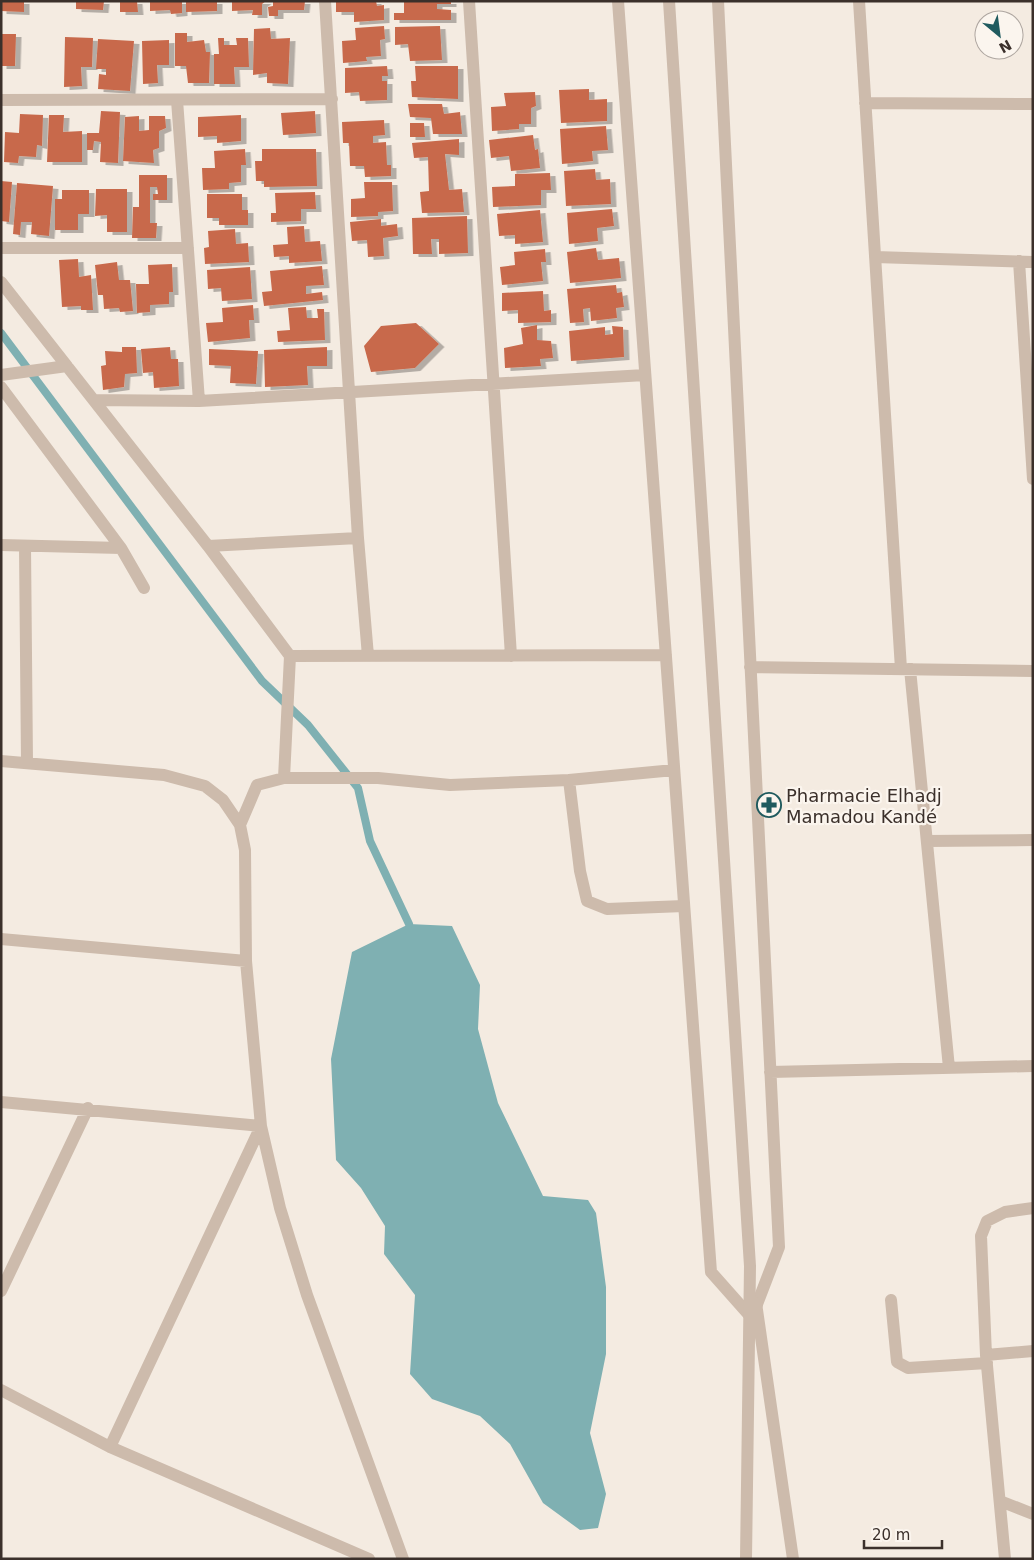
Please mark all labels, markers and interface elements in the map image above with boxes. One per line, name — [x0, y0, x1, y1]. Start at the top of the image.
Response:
north arrow — [974, 10, 1024, 60]
text: N — [996, 37, 1014, 56]
place label: Pharmacie Elhadj Mamadou Kandé — [786, 785, 942, 827]
pharmacy icon: Pharmacie Elhadj Mamadou Kandé — [756, 792, 782, 818]
scale bar — [864, 1518, 942, 1550]
text: 20 m — [872, 1526, 910, 1544]

